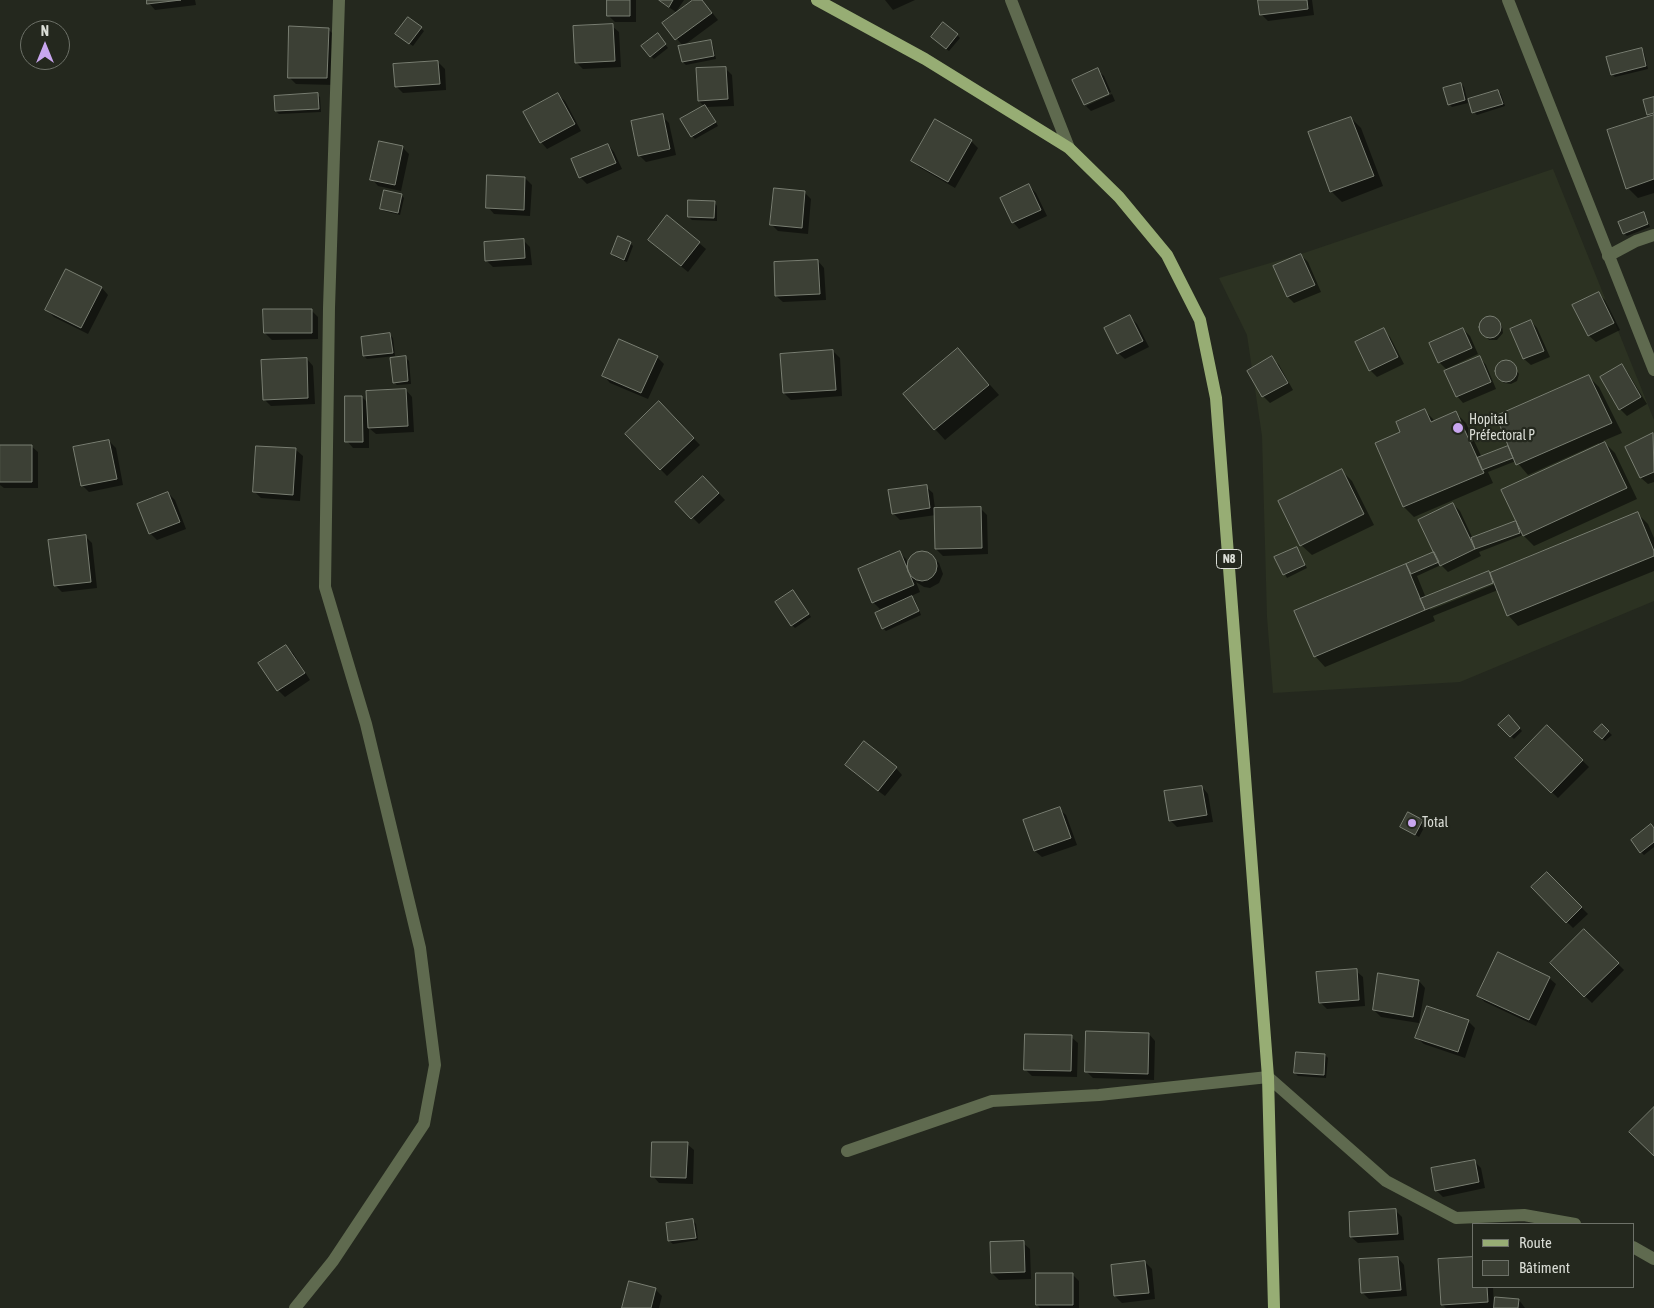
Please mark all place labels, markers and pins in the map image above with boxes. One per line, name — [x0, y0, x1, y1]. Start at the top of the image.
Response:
place label: Hopital Préfectoral P — [1469, 412, 1535, 444]
marker: Hopital Préfectoral P — [1451, 421, 1465, 435]
place label: Total — [1422, 815, 1448, 831]
marker: Total — [1406, 817, 1418, 829]

